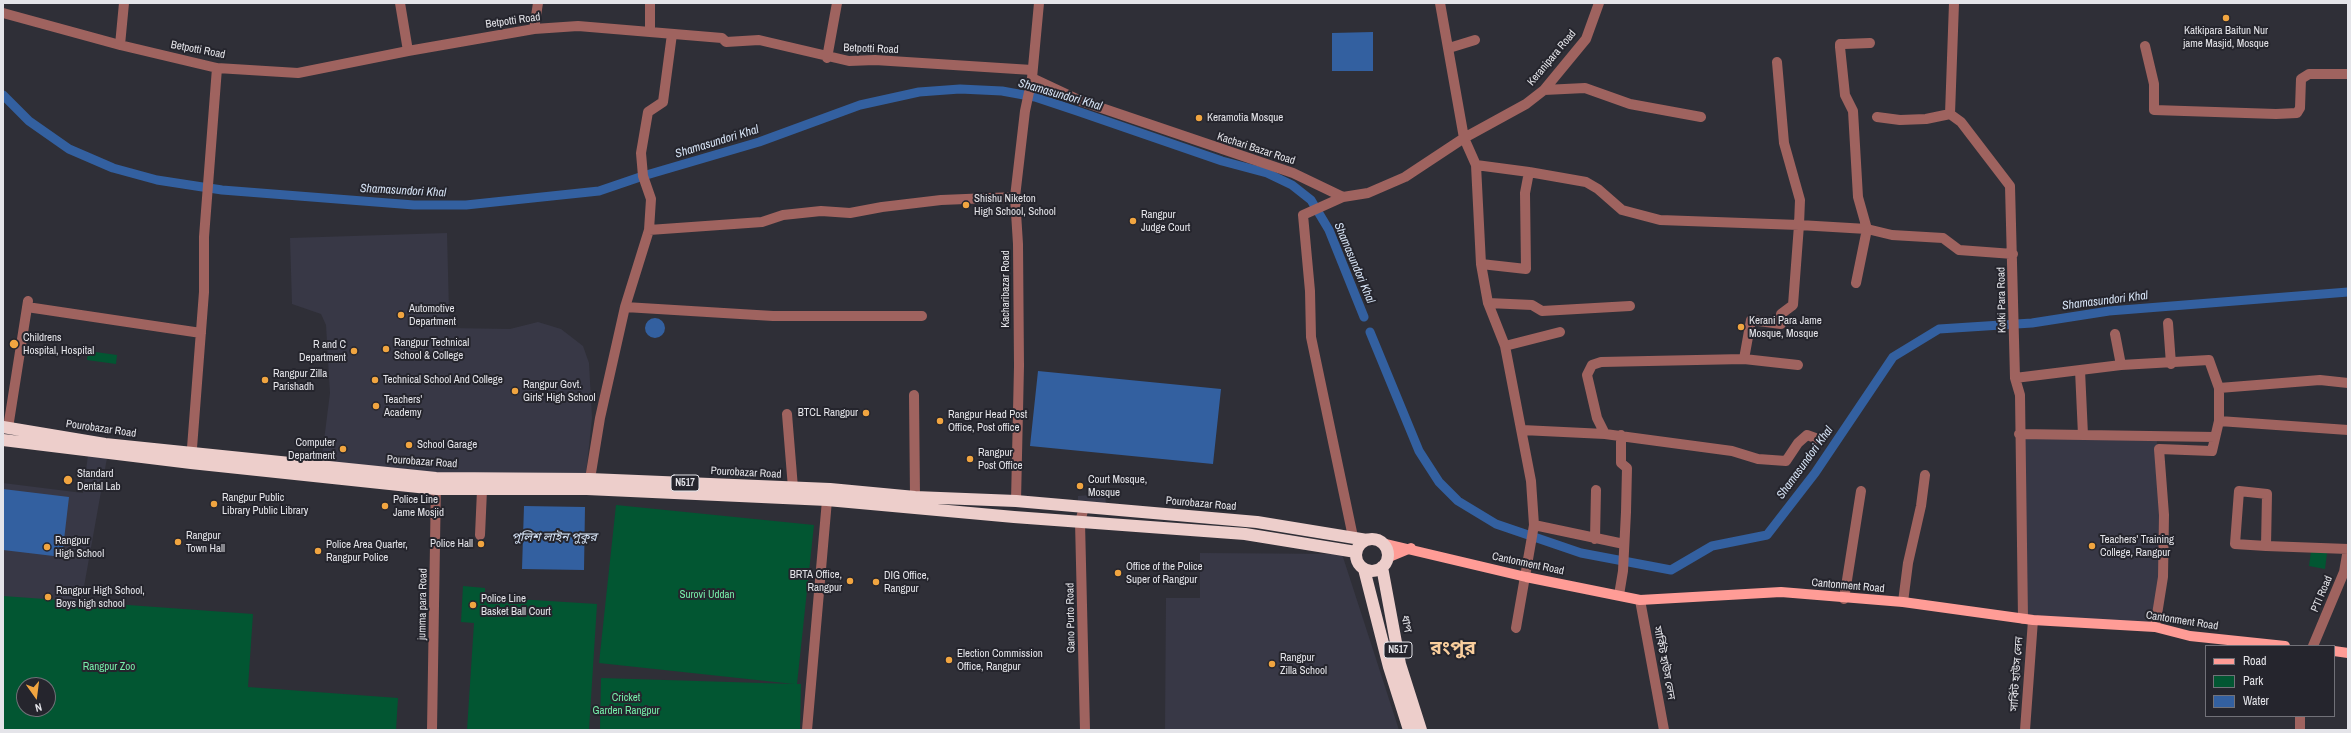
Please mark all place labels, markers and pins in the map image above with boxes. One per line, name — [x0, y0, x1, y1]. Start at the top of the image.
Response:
marker: Katkipara Baitun Nur jame Masjid, Mosque — [2221, 13, 2231, 23]
place label: Katkipara Baitun Nur jame Masjid, Mosque — [2183, 24, 2269, 50]
place label: Keramotia Mosque — [1207, 111, 1283, 125]
marker: Keramotia Mosque — [1194, 113, 1204, 123]
place label: Shishu Niketon High School, School — [974, 192, 1056, 218]
marker: Shishu Niketon High School, School — [961, 200, 971, 210]
place label: Rangpur Judge Court — [1141, 208, 1190, 234]
marker: Rangpur Judge Court — [1128, 216, 1138, 226]
place label: Automotive Department — [409, 302, 456, 328]
marker: Automotive Department — [396, 310, 406, 320]
place label: Kerani Para Jame Mosque, Mosque — [1749, 314, 1822, 340]
marker: Kerani Para Jame Mosque, Mosque — [1736, 322, 1746, 332]
place label: Childrens Hospital, Hospital — [23, 331, 94, 357]
place label: Rangpur Technical School & College — [394, 336, 469, 362]
marker: Childrens Hospital, Hospital — [8, 338, 20, 350]
place label: R and C Department — [299, 338, 346, 364]
marker: Rangpur Technical School & College — [381, 344, 391, 354]
marker: R and C Department — [349, 346, 359, 356]
place label: Rangpur Zilla Parishadh — [273, 367, 327, 393]
place label: Technical School And College — [383, 373, 503, 387]
marker: Rangpur Zilla Parishadh — [260, 375, 270, 385]
marker: Technical School And College — [370, 375, 380, 385]
place label: Rangpur Govt. Girls' High School — [523, 378, 595, 404]
marker: Rangpur Govt. Girls' High School — [510, 386, 520, 396]
place label: Teachers' Academy — [384, 393, 422, 419]
marker: Teachers' Academy — [371, 401, 381, 411]
place label: BTCL Rangpur — [798, 406, 858, 420]
marker: BTCL Rangpur — [861, 408, 871, 418]
place label: Rangpur Head Post Office, Post office — [948, 408, 1027, 434]
marker: Rangpur Head Post Office, Post office — [935, 416, 945, 426]
place label: Computer Department — [288, 436, 335, 462]
place label: School Garage — [417, 438, 477, 452]
marker: School Garage — [404, 440, 414, 450]
marker: Computer Department — [338, 444, 348, 454]
place label: Rangpur Post Office — [978, 446, 1022, 472]
marker: Rangpur Post Office — [965, 454, 975, 464]
place label: Standard Dental Lab — [77, 467, 121, 493]
place label: Court Mosque, Mosque — [1088, 473, 1147, 499]
marker: Standard Dental Lab — [62, 474, 74, 486]
marker: Court Mosque, Mosque — [1075, 481, 1085, 491]
place label: Rangpur Public Library Public Library — [222, 491, 308, 517]
place label: Police Line Jame Mosjid — [393, 493, 444, 519]
marker: Rangpur Public Library Public Library — [209, 499, 219, 509]
marker: Police Line Jame Mosjid — [380, 501, 390, 511]
place label: Rangpur Town Hall — [186, 529, 225, 555]
place label: Teachers' Training College, Rangpur — [2100, 533, 2174, 559]
place label: Rangpur High School — [55, 534, 104, 560]
marker: Rangpur Town Hall — [173, 537, 183, 547]
place label: Police Hall — [430, 537, 473, 551]
place label: Police Area Quarter, Rangpur Police — [326, 538, 408, 564]
marker: Police Hall — [476, 539, 486, 549]
marker: Teachers' Training College, Rangpur — [2087, 541, 2097, 551]
marker: Rangpur High School — [42, 542, 52, 552]
marker: Police Area Quarter, Rangpur Police — [313, 546, 323, 556]
place label: Office of the Police Super of Rangpur — [1126, 560, 1203, 586]
place label: BRTA Office, Rangpur — [790, 568, 842, 594]
marker: Office of the Police Super of Rangpur — [1113, 568, 1123, 578]
place label: DIG Office, Rangpur — [884, 569, 929, 595]
marker: BRTA Office, Rangpur — [845, 576, 855, 586]
marker: DIG Office, Rangpur — [871, 577, 881, 587]
place label: Rangpur High School, Boys high school — [56, 584, 145, 610]
marker: Rangpur High School, Boys high school — [43, 592, 53, 602]
place label: Police Line Basket Ball Court — [481, 592, 551, 618]
marker: Police Line Basket Ball Court — [468, 600, 478, 610]
place label: Election Commission Office, Rangpur — [957, 647, 1043, 673]
place label: Rangpur Zilla School — [1280, 651, 1327, 677]
marker: Election Commission Office, Rangpur — [944, 655, 954, 665]
marker: Rangpur Zilla School — [1267, 659, 1277, 669]

